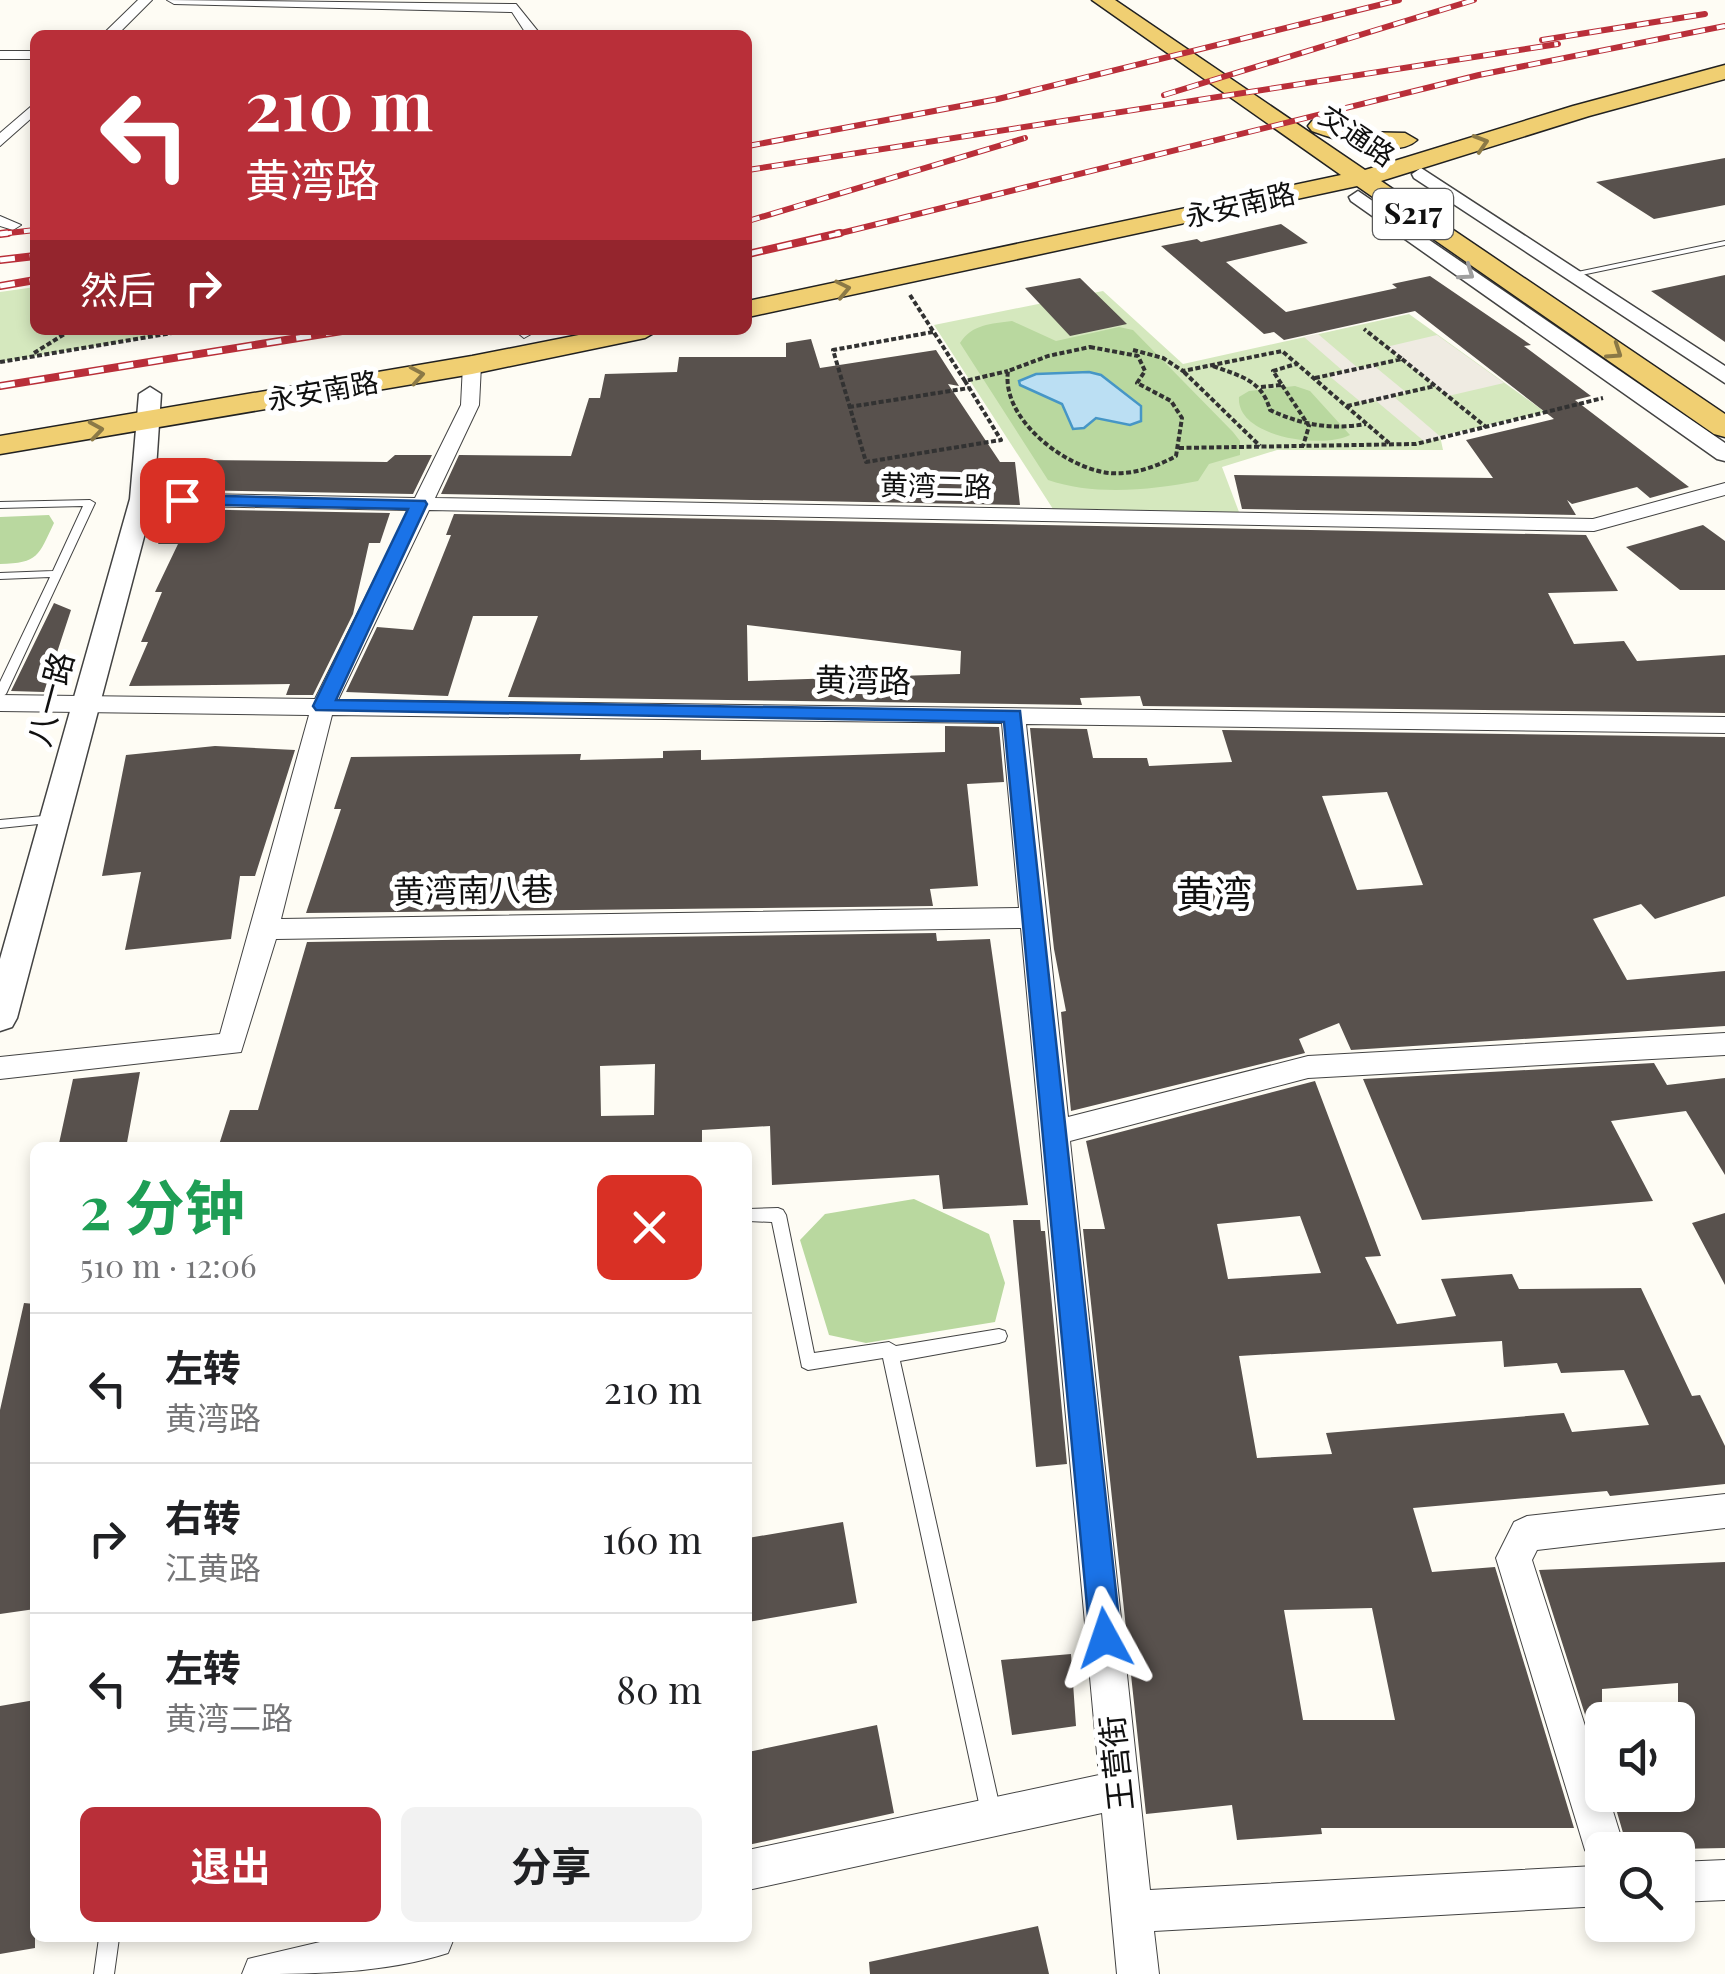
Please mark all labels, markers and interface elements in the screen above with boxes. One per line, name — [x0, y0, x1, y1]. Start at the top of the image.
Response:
text: 210 m — [245, 55, 433, 149]
icon: left — [80, 70, 210, 200]
street label: 交通路 — [1313, 96, 1403, 174]
one-way arrow — [1472, 134, 1489, 154]
text: 黄湾路 — [245, 148, 380, 208]
street label: 永安南路 — [1181, 173, 1298, 234]
road number: S217 — [1373, 189, 1453, 239]
icon: right — [176, 260, 231, 315]
one-way arrow — [1455, 261, 1474, 279]
text: 然后 — [80, 263, 156, 314]
one-way arrow — [834, 279, 851, 300]
one-way arrow — [1603, 340, 1622, 358]
street label: 永安南路 — [264, 362, 381, 417]
one-way arrow — [408, 365, 425, 386]
one-way arrow — [88, 420, 105, 441]
pin — [140, 458, 225, 543]
street label: 黄湾二路 — [880, 465, 992, 504]
icon: arrive — [155, 473, 210, 528]
street label: 八一路 — [15, 646, 82, 750]
street label: 黄湾路 — [815, 656, 911, 701]
street label: 黄湾南八巷 — [393, 866, 553, 911]
district label: 黄湾 — [1176, 867, 1252, 918]
text: 2 分钟 — [80, 1165, 245, 1245]
button: close — [597, 1175, 702, 1280]
text: 510 m · 12:06 — [80, 1243, 257, 1286]
text: 左转 — [165, 1341, 241, 1392]
icon: left — [80, 1361, 135, 1416]
text: 210 m — [604, 1363, 702, 1414]
text: 黄湾路 — [165, 1395, 261, 1438]
text: 右转 — [165, 1491, 241, 1542]
icon: right — [80, 1511, 135, 1566]
text: 160 m — [602, 1513, 702, 1564]
text: 江黄路 — [165, 1545, 261, 1588]
position arrow — [1053, 1586, 1157, 1690]
text: 左转 — [165, 1641, 241, 1692]
icon: left — [80, 1661, 135, 1716]
text: 80 m — [616, 1663, 702, 1714]
text: 黄湾二路 — [165, 1695, 293, 1738]
map controls — [1585, 1702, 1695, 1942]
button: sound — [1585, 1702, 1695, 1812]
street label: 王营街 — [1088, 1713, 1141, 1813]
button: 退出 — [80, 1807, 381, 1922]
button: 分享 — [401, 1807, 702, 1922]
button: search — [1585, 1832, 1695, 1942]

